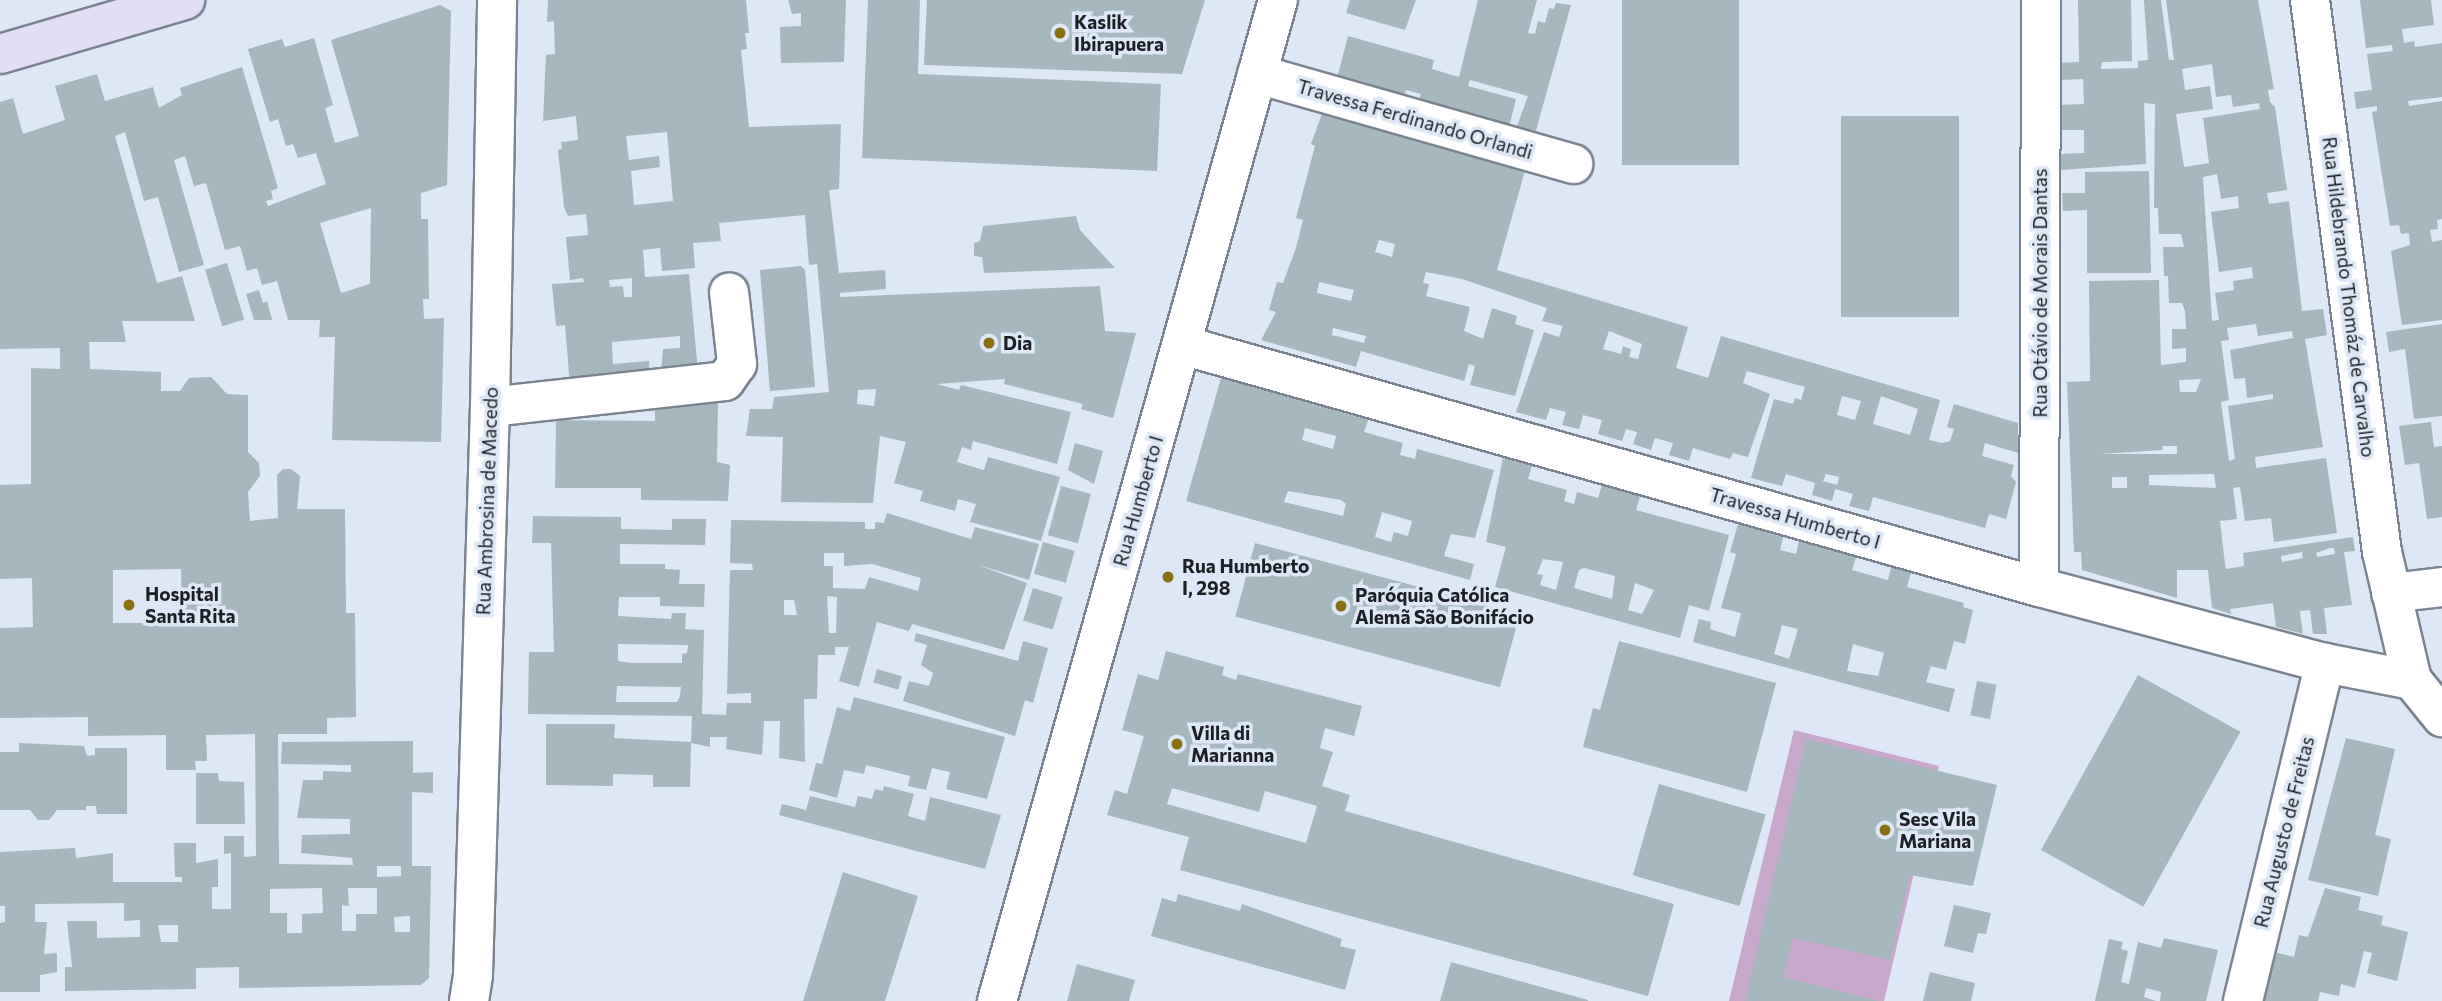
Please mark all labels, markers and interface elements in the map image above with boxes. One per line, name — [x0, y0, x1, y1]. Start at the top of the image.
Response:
place label: Kaslik Ibirapuera — [1074, 11, 1164, 55]
marker: Kaslik Ibirapuera — [1052, 25, 1068, 41]
street label: Travessa Ferdinando Orlandi — [1295, 74, 1535, 164]
street label: Rua Hildebrando Thomáz de Carvalho — [2318, 135, 2380, 459]
street label: Rua Otávio de Morais Dantas — [2029, 168, 2051, 418]
place label: Dia — [1003, 332, 1032, 354]
marker: Dia — [981, 335, 997, 351]
street label: Rua Ambrosina de Macedo — [472, 386, 502, 616]
street label: Rua Humberto I — [1108, 433, 1168, 569]
street label: Travessa Humberto I — [1707, 483, 1883, 553]
place label: Rua Humberto I, 298 — [1182, 555, 1309, 599]
marker: Rua Humberto I, 298 — [1160, 569, 1176, 585]
place label: Hospital Santa Rita — [145, 583, 236, 627]
place label: Paróquia Católica Alemã São Bonifácio — [1355, 584, 1534, 628]
marker: Hospital Santa Rita — [119, 595, 139, 615]
marker: Paróquia Católica Alemã São Bonifácio — [1333, 598, 1349, 614]
place label: Villa di Marianna — [1191, 722, 1274, 766]
street label: Rua Augusto de Freitas — [2249, 734, 2319, 930]
marker: Villa di Marianna — [1169, 736, 1185, 752]
place label: Sesc Vila Mariana — [1899, 808, 1976, 852]
marker: Sesc Vila Mariana — [1877, 822, 1893, 838]

